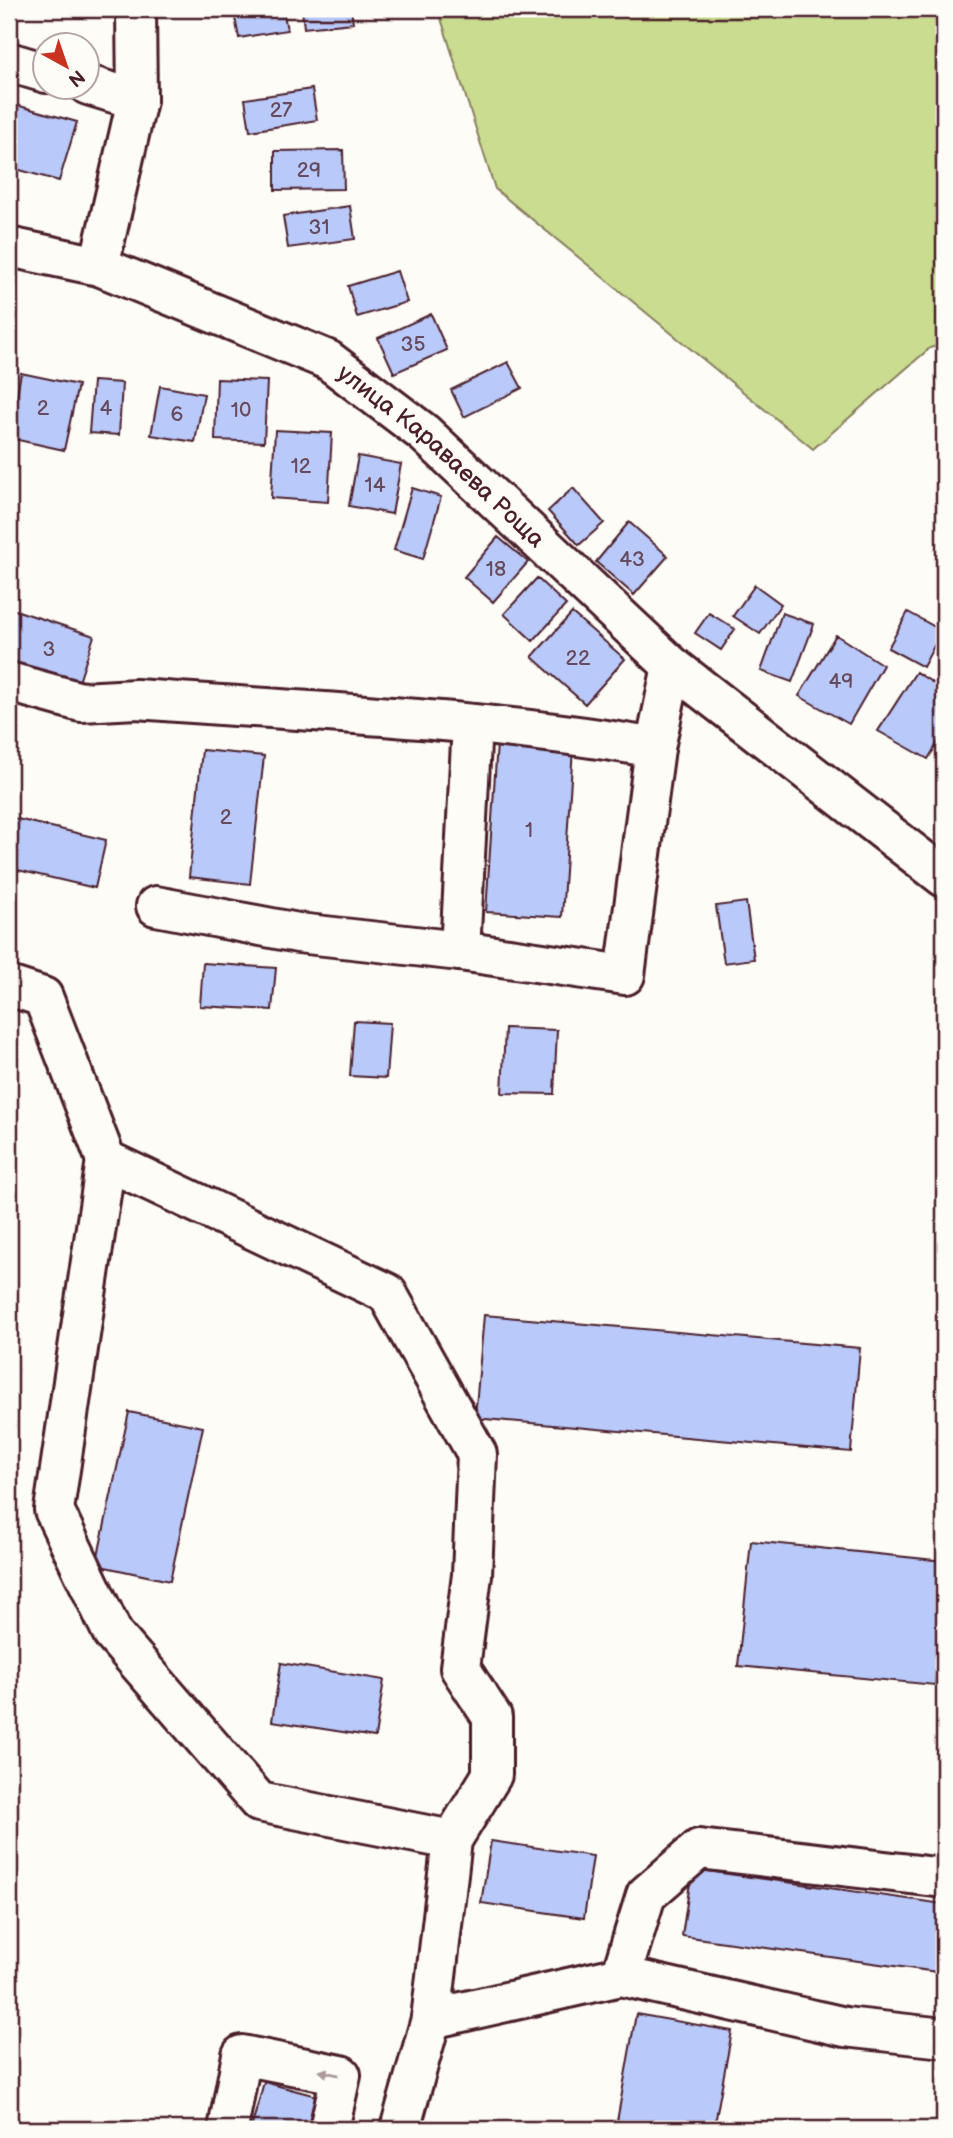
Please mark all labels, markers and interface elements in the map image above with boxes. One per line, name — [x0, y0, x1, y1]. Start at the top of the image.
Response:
north arrow — [32, 32, 102, 102]
text: N — [63, 64, 89, 91]
house number: 27 — [270, 98, 293, 123]
house number: 29 — [297, 158, 321, 183]
house number: 31 — [308, 215, 330, 240]
house number: 35 — [401, 332, 425, 357]
street label: улица Караваева Роща — [332, 358, 551, 553]
house number: 2 — [37, 396, 50, 421]
house number: 4 — [100, 396, 113, 421]
house number: 10 — [231, 398, 251, 423]
house number: 6 — [171, 402, 184, 427]
house number: 12 — [291, 454, 312, 479]
house number: 14 — [365, 473, 386, 498]
house number: 43 — [619, 547, 645, 572]
house number: 18 — [486, 557, 506, 582]
house number: 3 — [43, 637, 55, 662]
house number: 22 — [566, 646, 591, 671]
house number: 49 — [829, 669, 853, 694]
house number: 2 — [220, 805, 233, 830]
house number: 1 — [525, 818, 533, 843]
one-way arrow — [318, 2067, 340, 2078]

